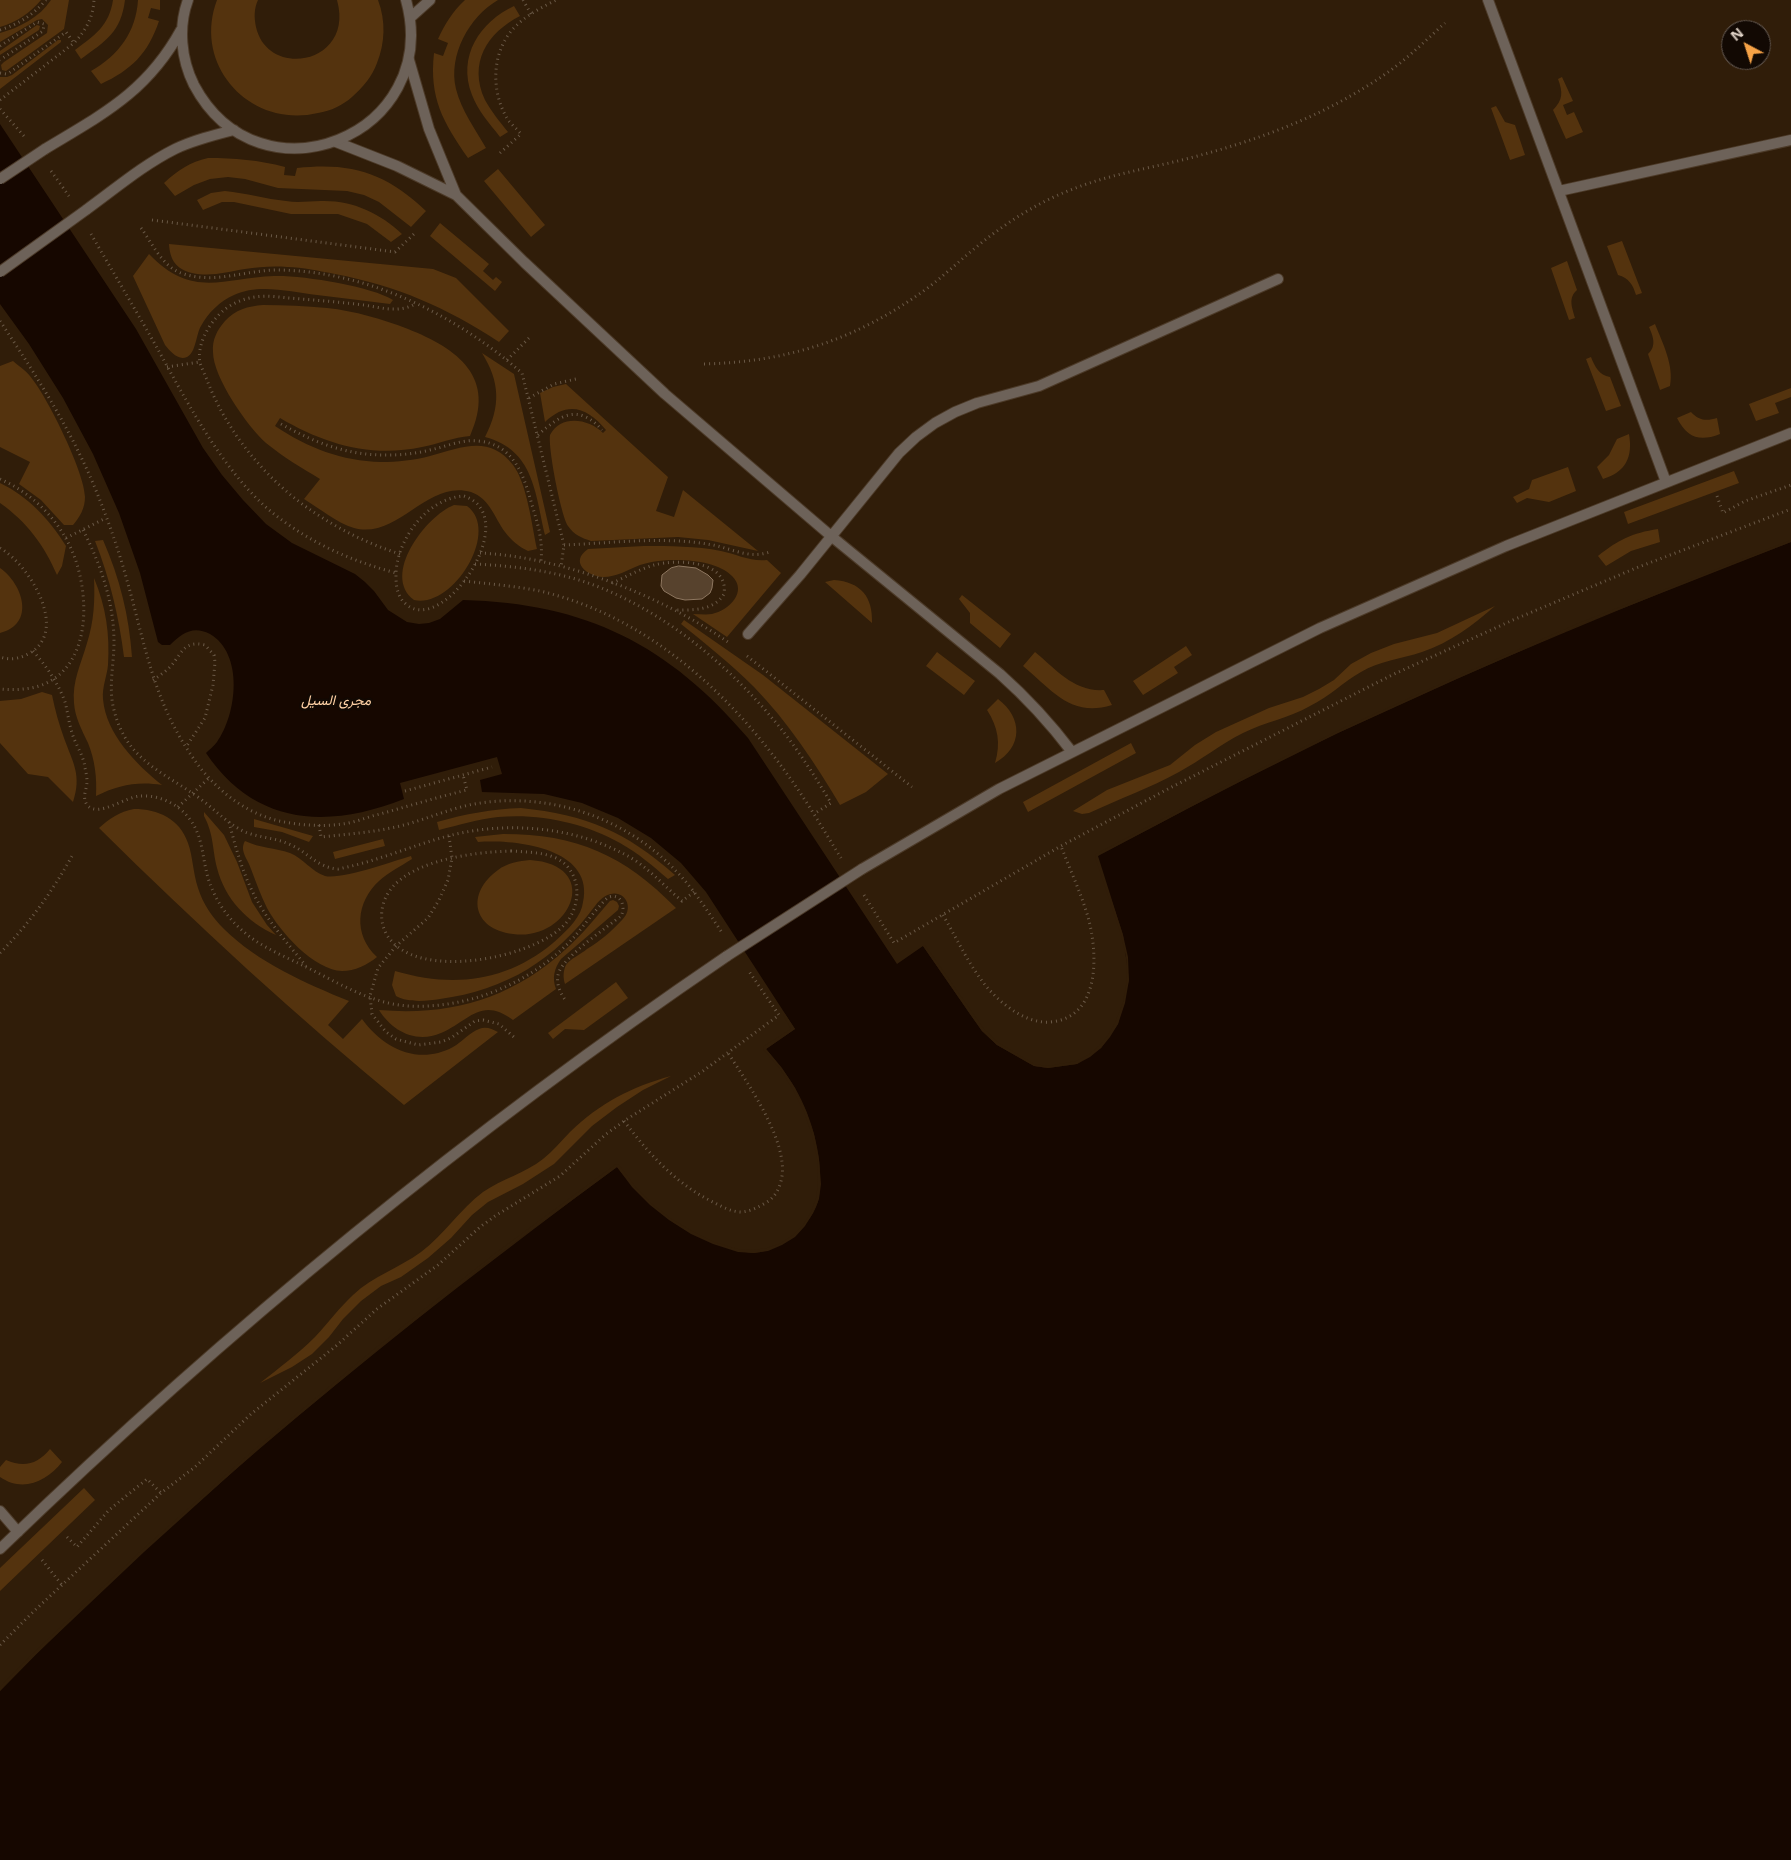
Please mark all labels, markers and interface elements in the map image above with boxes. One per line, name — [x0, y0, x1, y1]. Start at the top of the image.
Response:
north arrow — [1721, 20, 1771, 70]
text: N — [1726, 23, 1747, 45]
water label: مجرى السيل — [301, 693, 371, 709]

